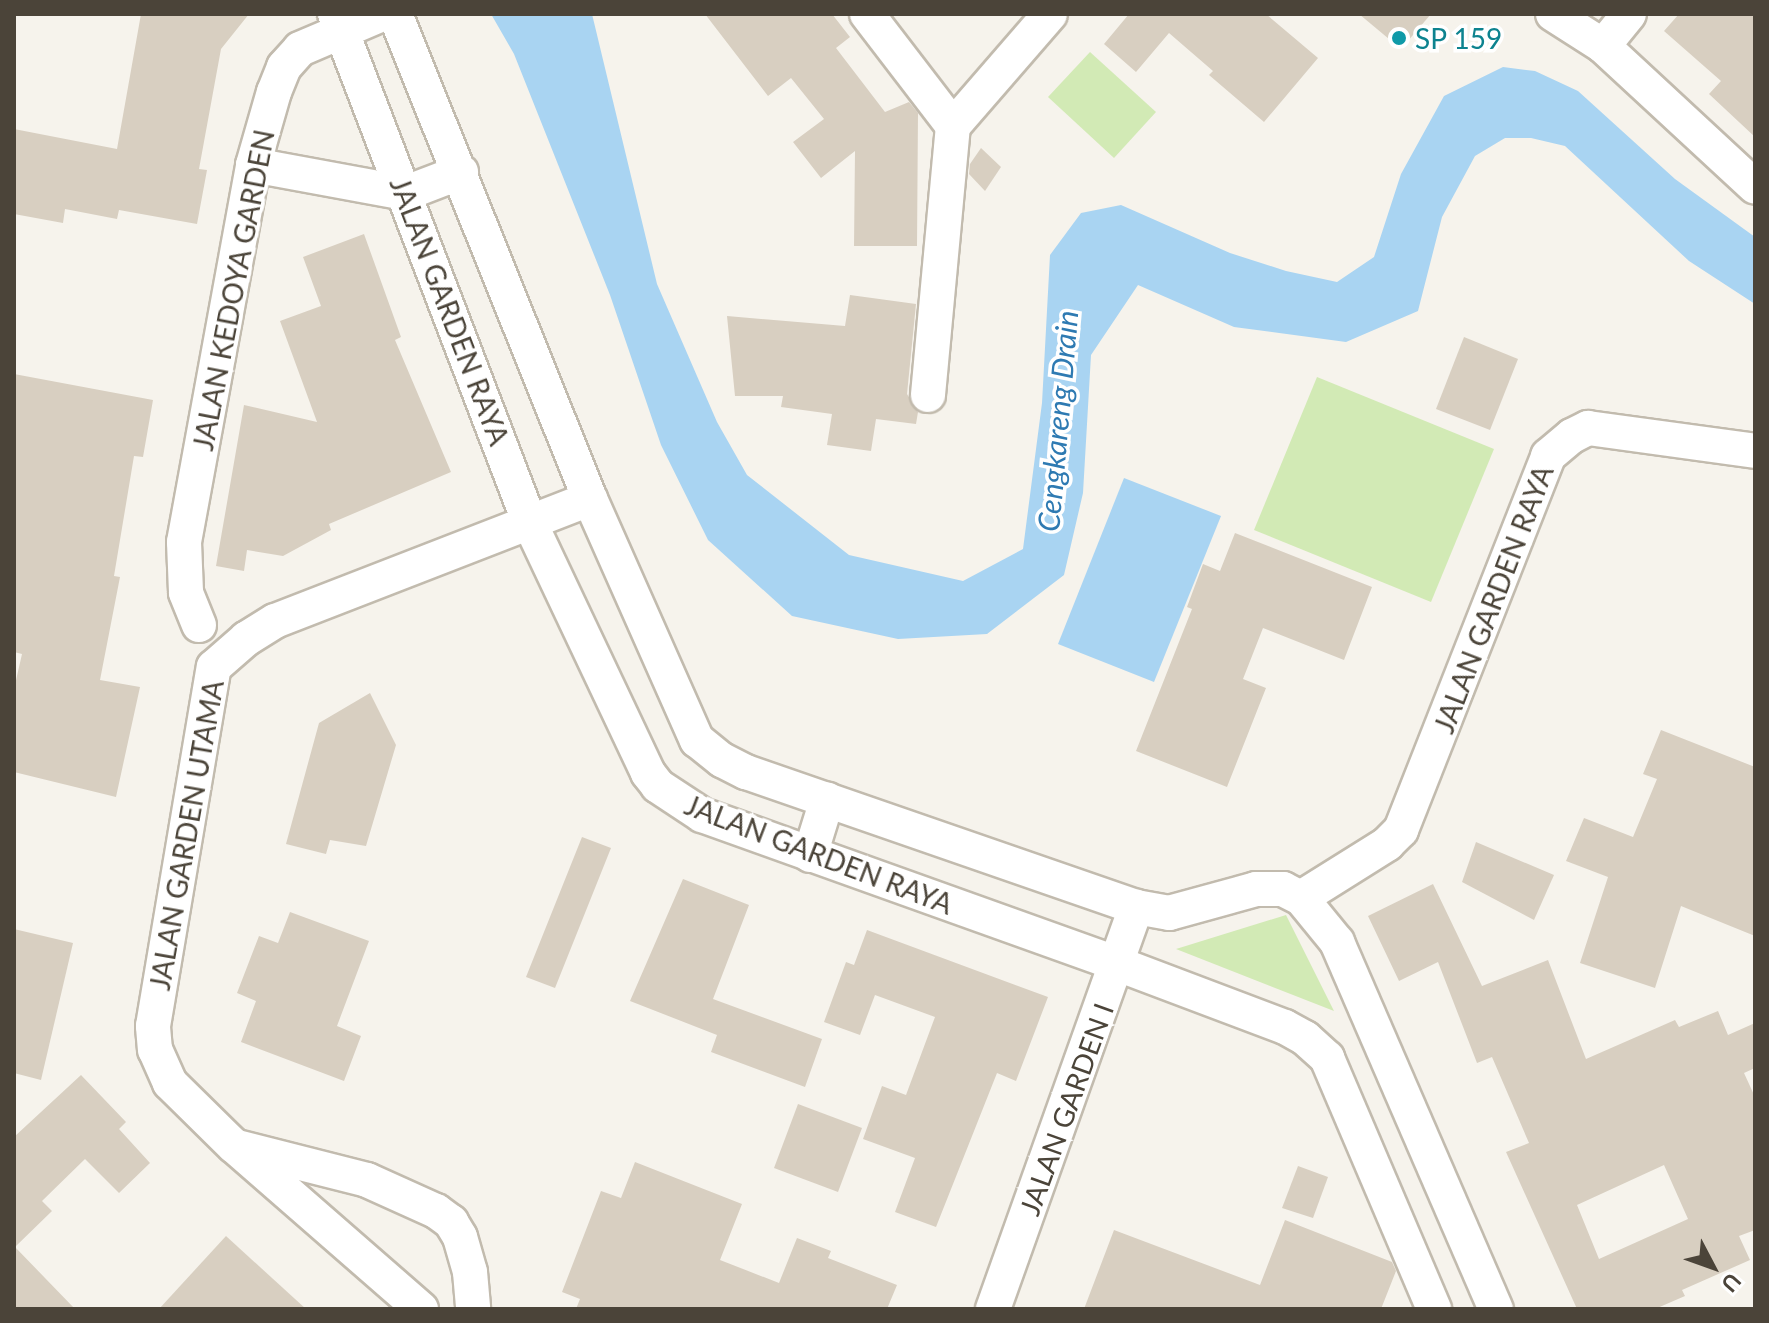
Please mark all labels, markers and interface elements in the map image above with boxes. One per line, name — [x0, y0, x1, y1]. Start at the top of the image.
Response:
place label: SP 159 — [1415, 21, 1503, 55]
marker: SP 159 — [1390, 29, 1408, 47]
street label: JALAN KEDOYA GARDEN — [185, 126, 281, 454]
street label: JALAN GARDEN RAYA — [383, 172, 517, 450]
water label: Cengkareng Drain — [1029, 309, 1085, 533]
street label: JALAN GARDEN RAYA — [1426, 460, 1560, 738]
street label: JALAN GARDEN UTAMA — [142, 677, 230, 993]
street label: JALAN GARDEN RAYA — [680, 787, 958, 921]
street label: JALAN GARDEN I — [1012, 998, 1120, 1220]
north arrow — [1673, 1227, 1753, 1307]
text: U — [1716, 1268, 1747, 1298]

